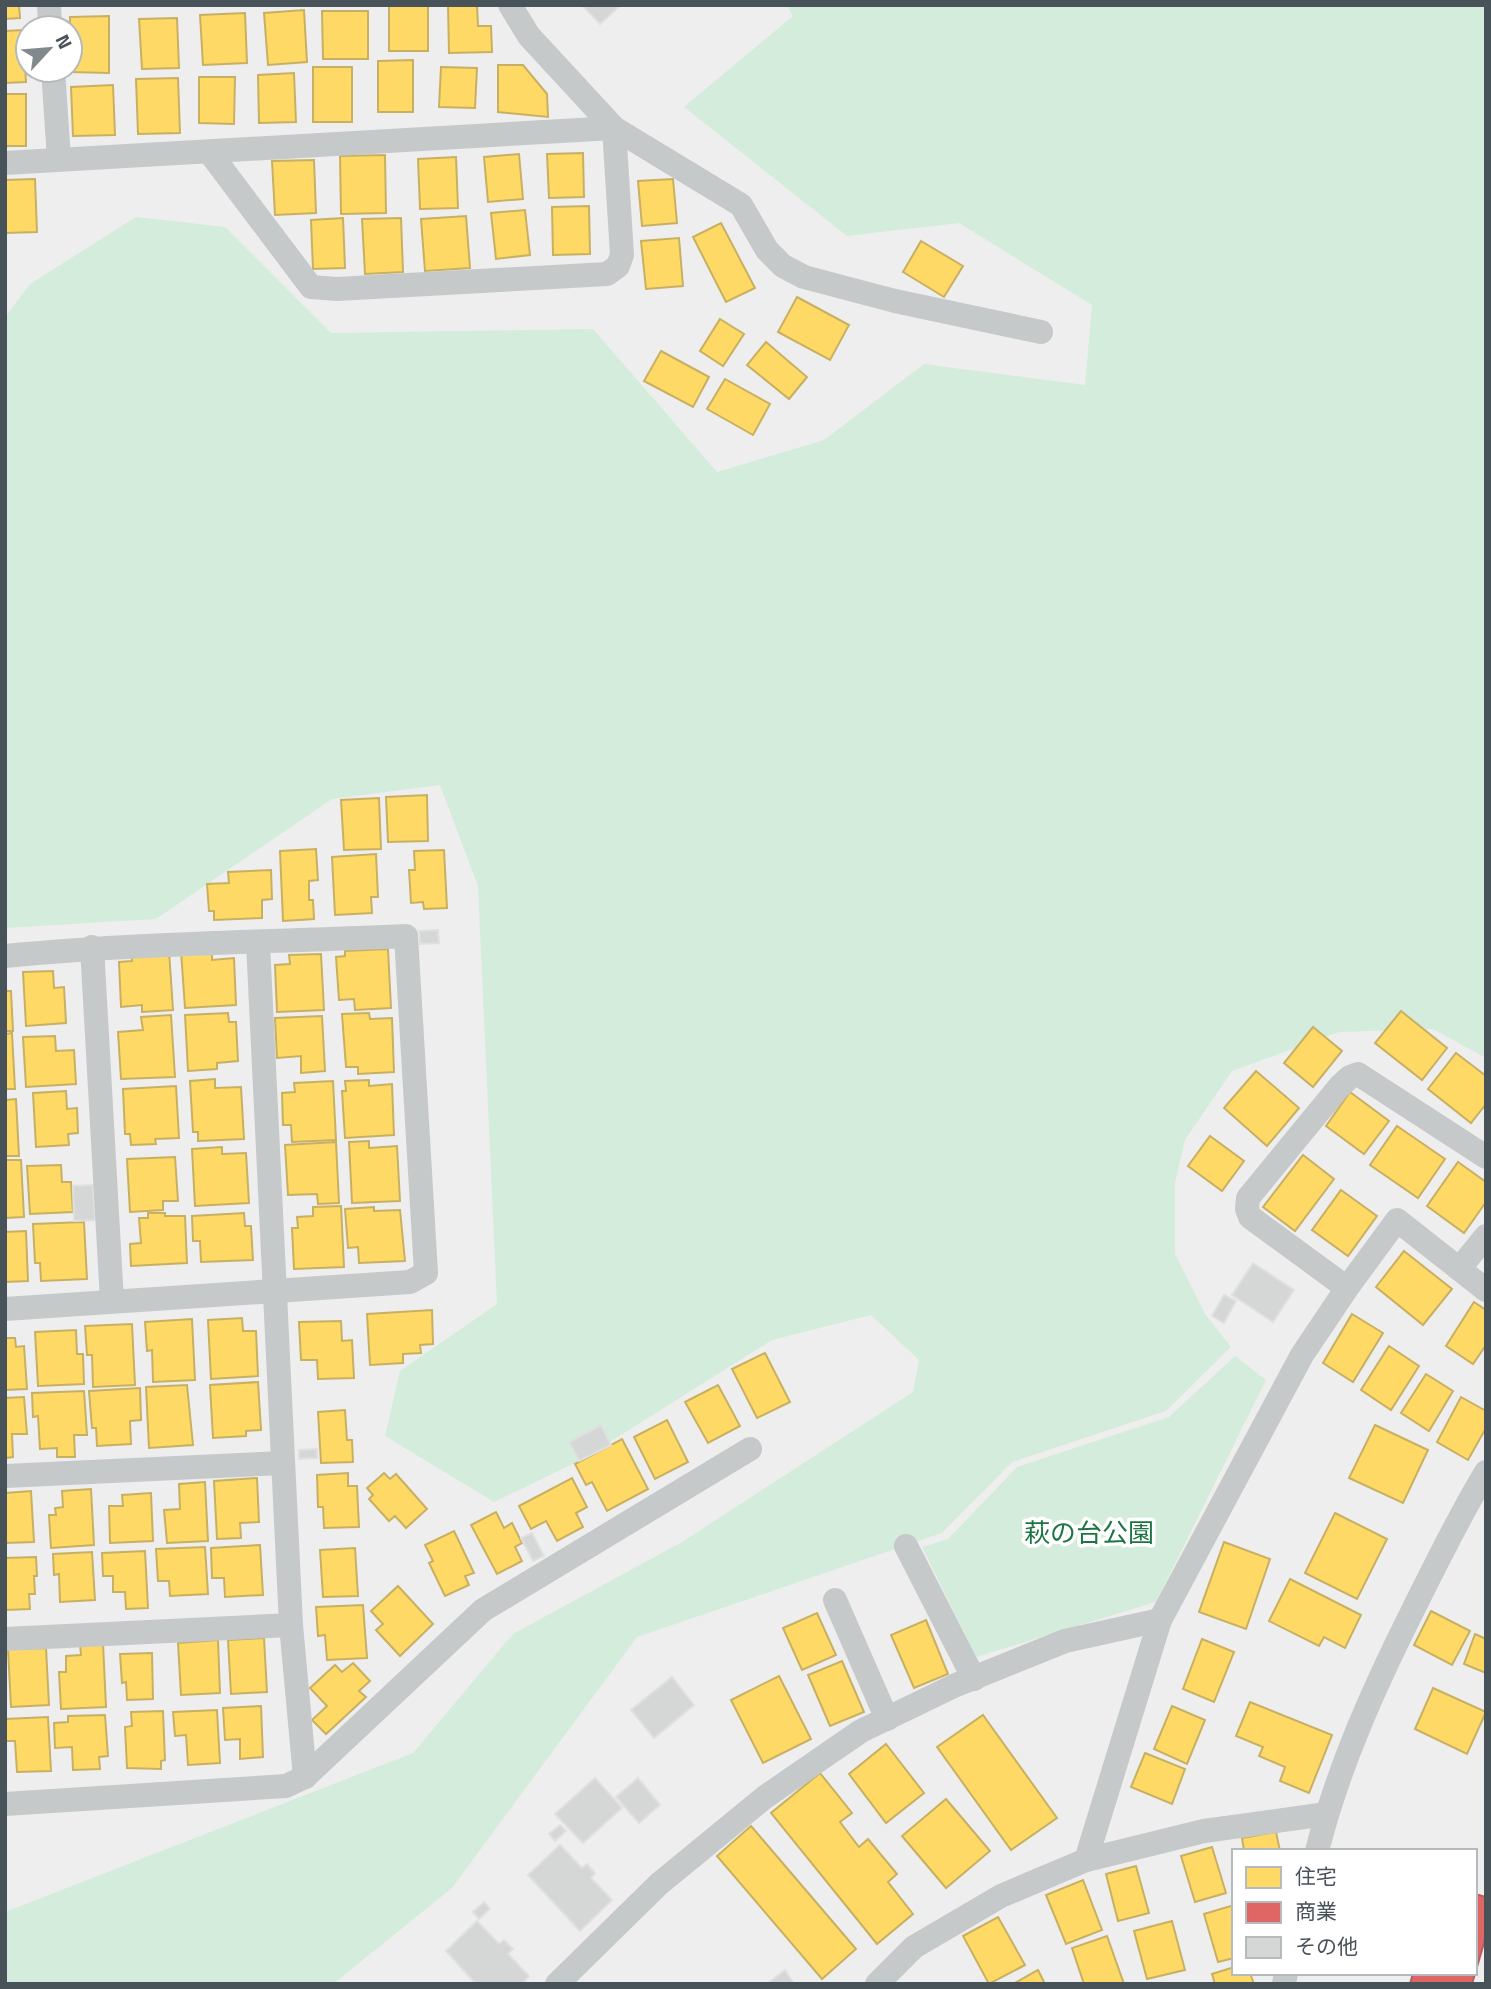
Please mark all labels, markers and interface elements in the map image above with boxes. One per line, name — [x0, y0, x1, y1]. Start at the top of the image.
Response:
north arrow — [14, 14, 84, 84]
text: N — [49, 29, 81, 54]
park label: 萩の台公園 — [1024, 1513, 1154, 1552]
legend — [1232, 1849, 1477, 1975]
text: 住宅 — [1295, 1860, 1337, 1892]
text: 商業 — [1295, 1895, 1337, 1927]
text: その他 — [1295, 1930, 1358, 1962]

